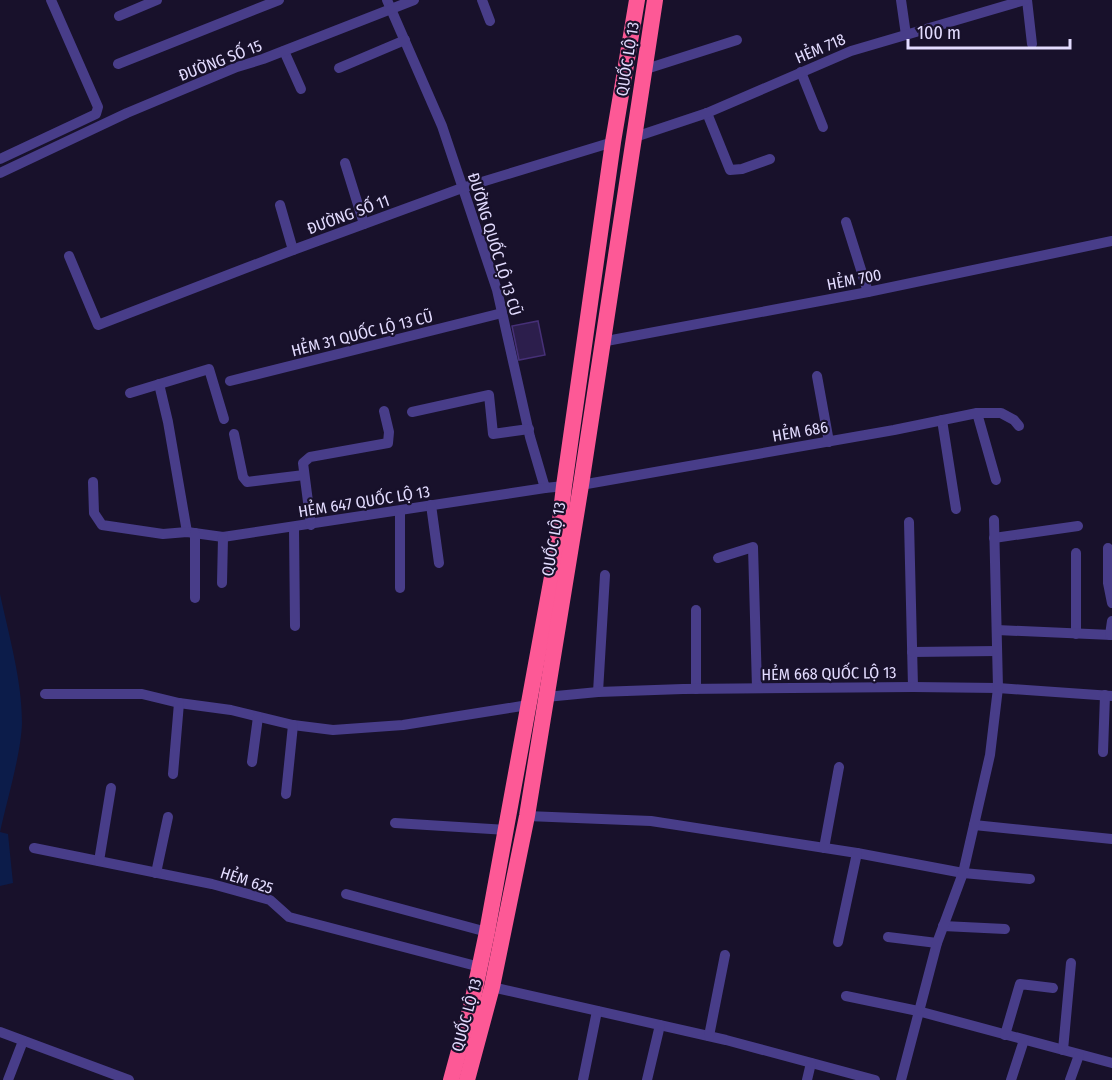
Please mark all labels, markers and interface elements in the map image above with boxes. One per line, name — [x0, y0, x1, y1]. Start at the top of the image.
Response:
scale bar — [908, 12, 1070, 50]
street label: QUỐC LỘ 13 — [609, 20, 643, 98]
text: 100 m — [917, 22, 961, 44]
street label: HẺM 718 — [792, 28, 848, 68]
street label: ĐƯỜNG SỐ 15 — [175, 33, 264, 85]
street label: ĐƯỜNG QUỐC LỘ 13 CŨ — [464, 170, 528, 318]
street label: ĐƯỜNG SỐ 11 — [303, 188, 392, 238]
street label: HẺM 700 — [825, 264, 883, 294]
street label: HẺM 31 QUỐC LỘ 13 CŨ — [289, 304, 435, 360]
street label: HẺM 686 — [771, 416, 829, 446]
street label: HẺM 647 QUỐC LỘ 13 — [296, 479, 431, 521]
street label: QUỐC LỘ 13 — [535, 500, 569, 578]
street label: HẺM 668 QUỐC LỘ 13 — [761, 660, 897, 684]
street label: HẺM 625 — [218, 862, 276, 898]
street label: QUỐC LỘ 13 — [445, 976, 485, 1054]

